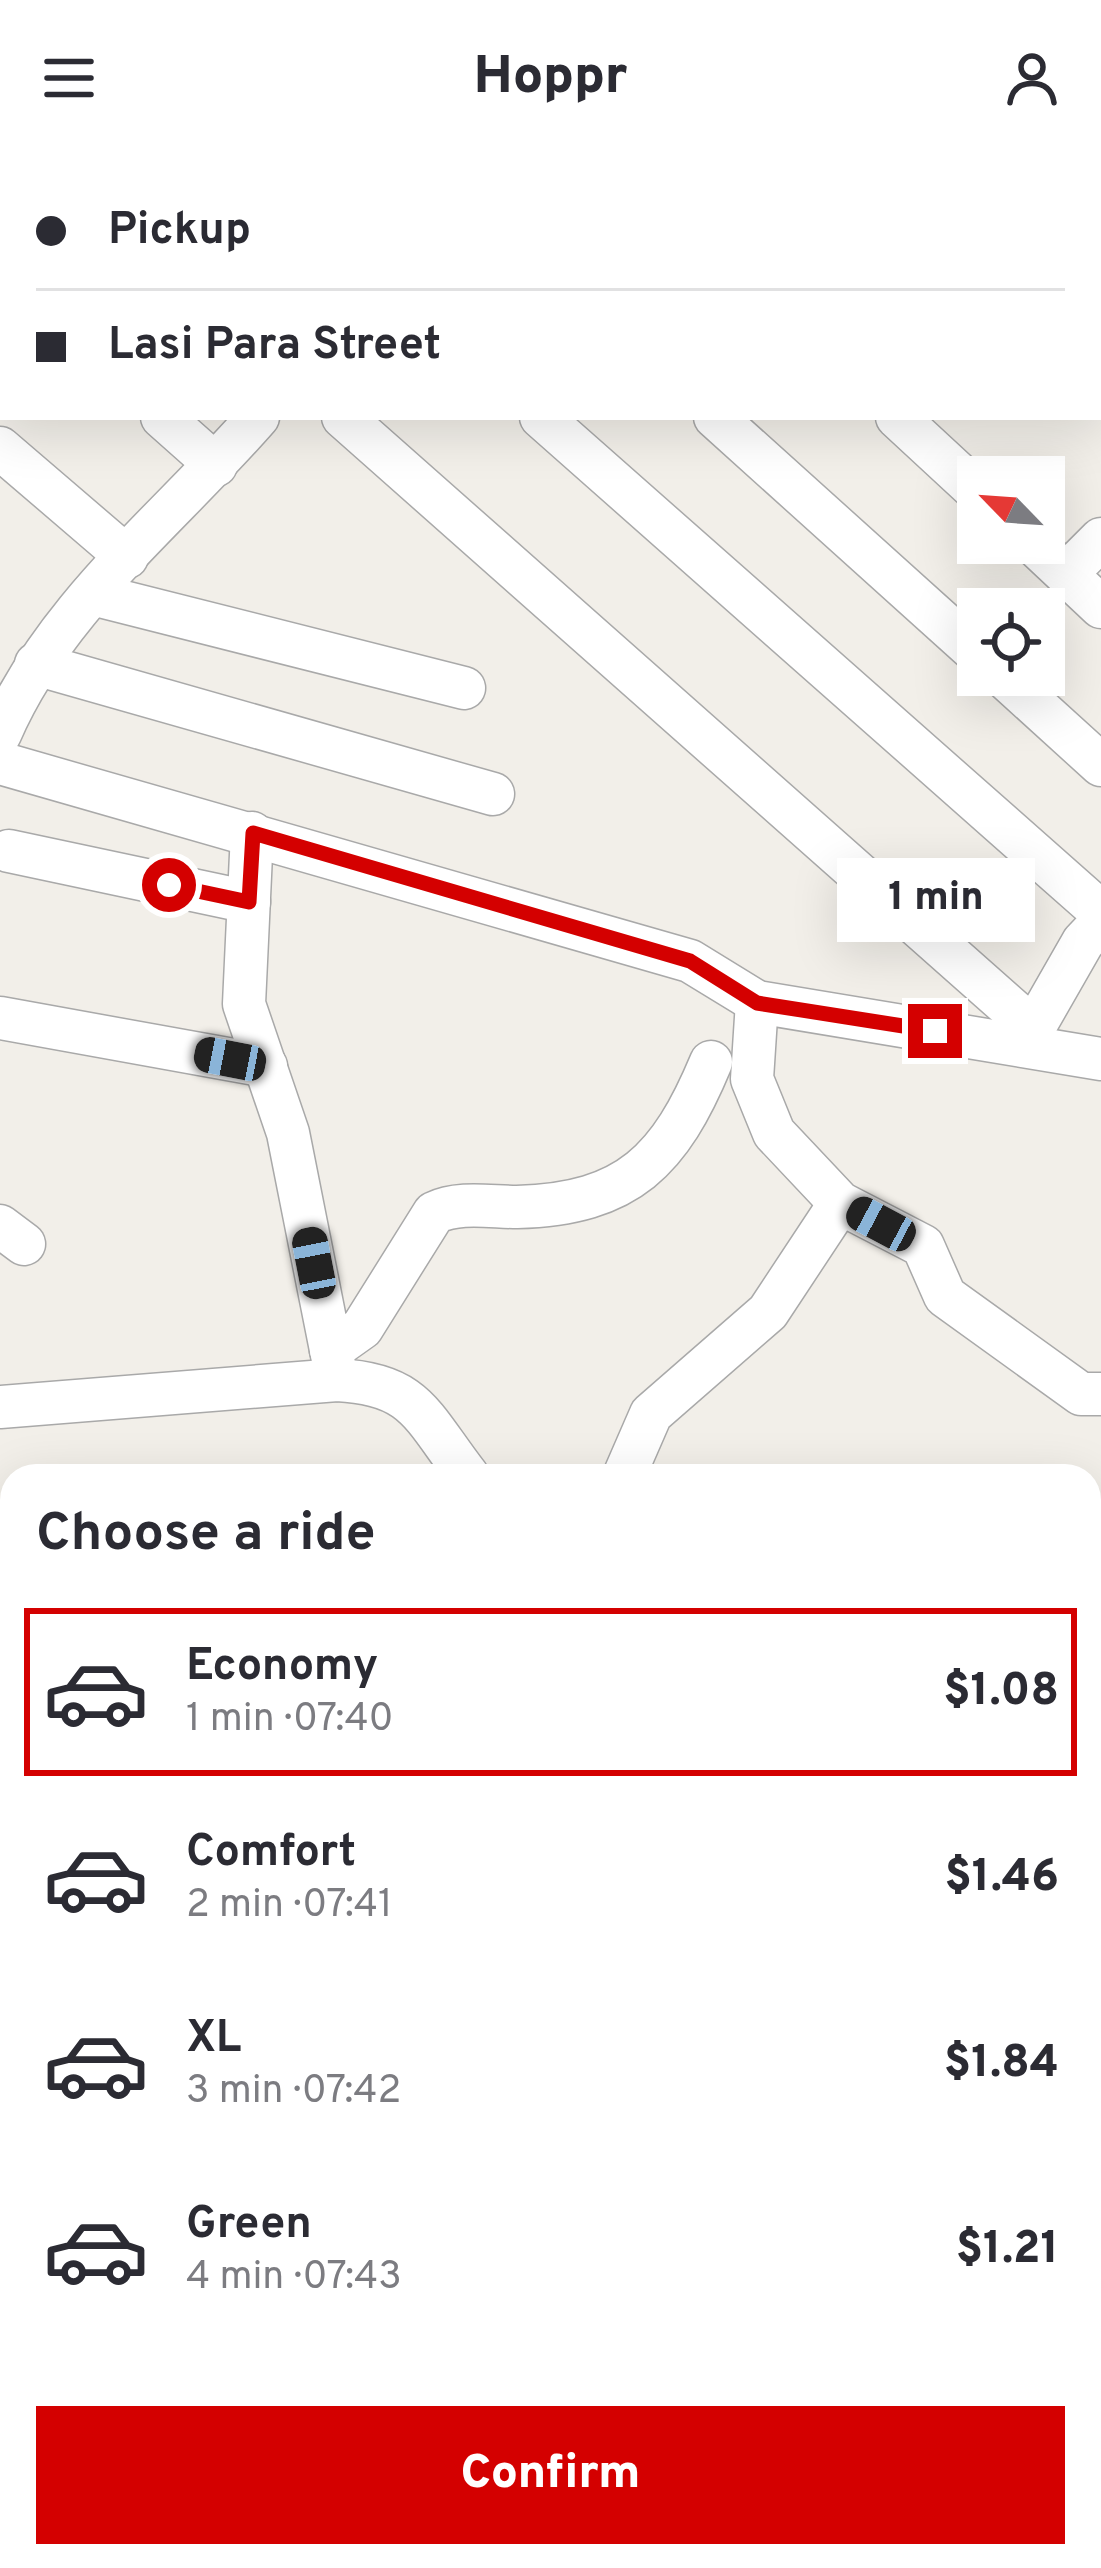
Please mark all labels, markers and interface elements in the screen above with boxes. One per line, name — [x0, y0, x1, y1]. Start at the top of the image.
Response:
text: Hoppr — [473, 44, 628, 113]
icon: menu — [36, 45, 102, 111]
icon: person — [999, 45, 1065, 111]
text: Pickup — [108, 203, 251, 260]
text: Lasi Para Street — [108, 318, 441, 375]
north arrow — [957, 456, 1065, 564]
map controls — [957, 456, 1065, 696]
button: locate — [957, 588, 1065, 696]
callout: 1 min — [836, 857, 1034, 941]
route start — [142, 858, 196, 912]
text: 1 min — [888, 875, 984, 924]
route end — [908, 1004, 962, 1058]
car — [191, 1034, 269, 1084]
car — [841, 1191, 921, 1257]
car — [289, 1224, 339, 1302]
text: Choose a ride — [36, 1501, 376, 1570]
icon: car — [42, 1638, 150, 1746]
text: Economy — [186, 1639, 378, 1696]
text: $1.08 — [943, 1664, 1059, 1721]
text: 1 min · 07:40 — [186, 1696, 394, 1745]
icon: car — [42, 1824, 150, 1932]
text: Comfort — [186, 1825, 356, 1882]
text: $1.46 — [944, 1850, 1059, 1907]
text: 2 min · 07:41 — [186, 1882, 392, 1931]
icon: car — [42, 2010, 150, 2118]
text: XL — [186, 2011, 241, 2068]
text: $1.84 — [944, 2036, 1059, 2093]
text: 3 min · 07:42 — [186, 2068, 401, 2117]
icon: car — [42, 2196, 150, 2304]
text: Green — [186, 2197, 312, 2254]
text: $1.21 — [956, 2222, 1059, 2279]
text: 4 min · 07:43 — [186, 2254, 402, 2303]
button: Confirm — [36, 2406, 1065, 2544]

